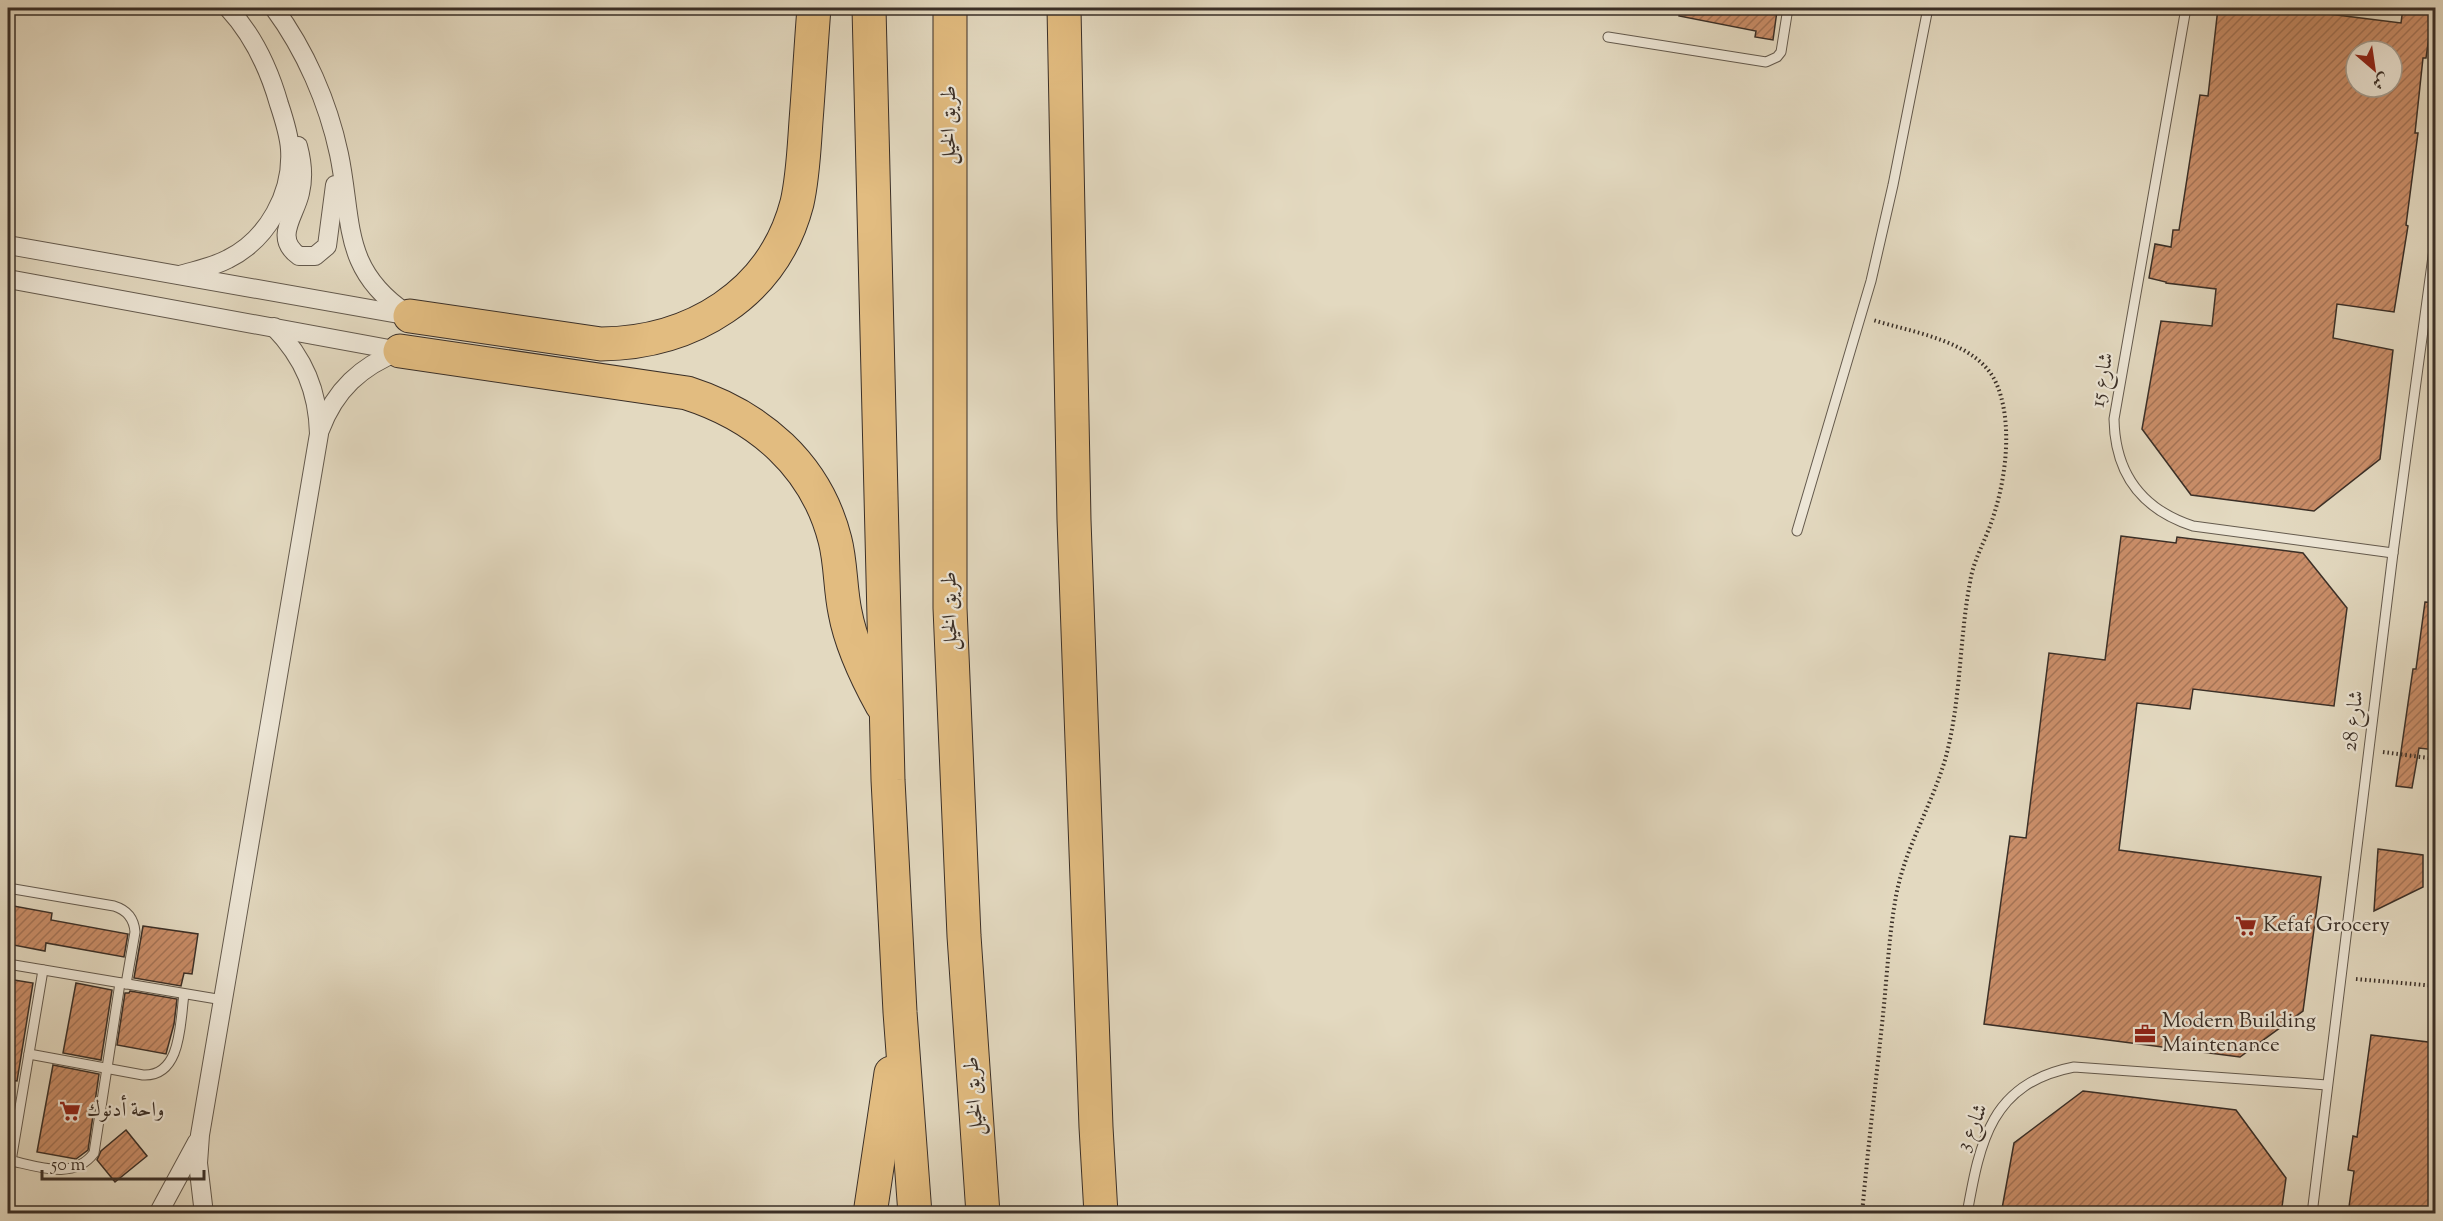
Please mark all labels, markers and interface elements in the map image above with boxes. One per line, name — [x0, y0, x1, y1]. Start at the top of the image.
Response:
north arrow — [2344, 39, 2404, 99]
text: ش — [2368, 66, 2393, 94]
street label: طريق الخيل — [935, 85, 965, 165]
street label: شارع 15 — [2083, 350, 2124, 410]
street label: طريق الخيل — [935, 571, 967, 651]
street label: شارع 28 — [2335, 689, 2374, 753]
place label: Kefaf Grocery — [2263, 911, 2390, 941]
supermarket icon: Kefaf Grocery — [2234, 914, 2258, 938]
place label: Modern Building Maintenance — [2162, 1007, 2316, 1061]
office icon: Modern Building Maintenance — [2133, 1022, 2157, 1046]
street label: طريق الخيل — [957, 1055, 993, 1137]
place label: واحة أدنوك — [87, 1094, 165, 1126]
supermarket icon: واحة أدنوك — [58, 1099, 82, 1123]
street label: شارع 3 — [1949, 1099, 1998, 1157]
scale bar — [42, 1143, 204, 1181]
text: 50 m — [50, 1153, 86, 1179]

